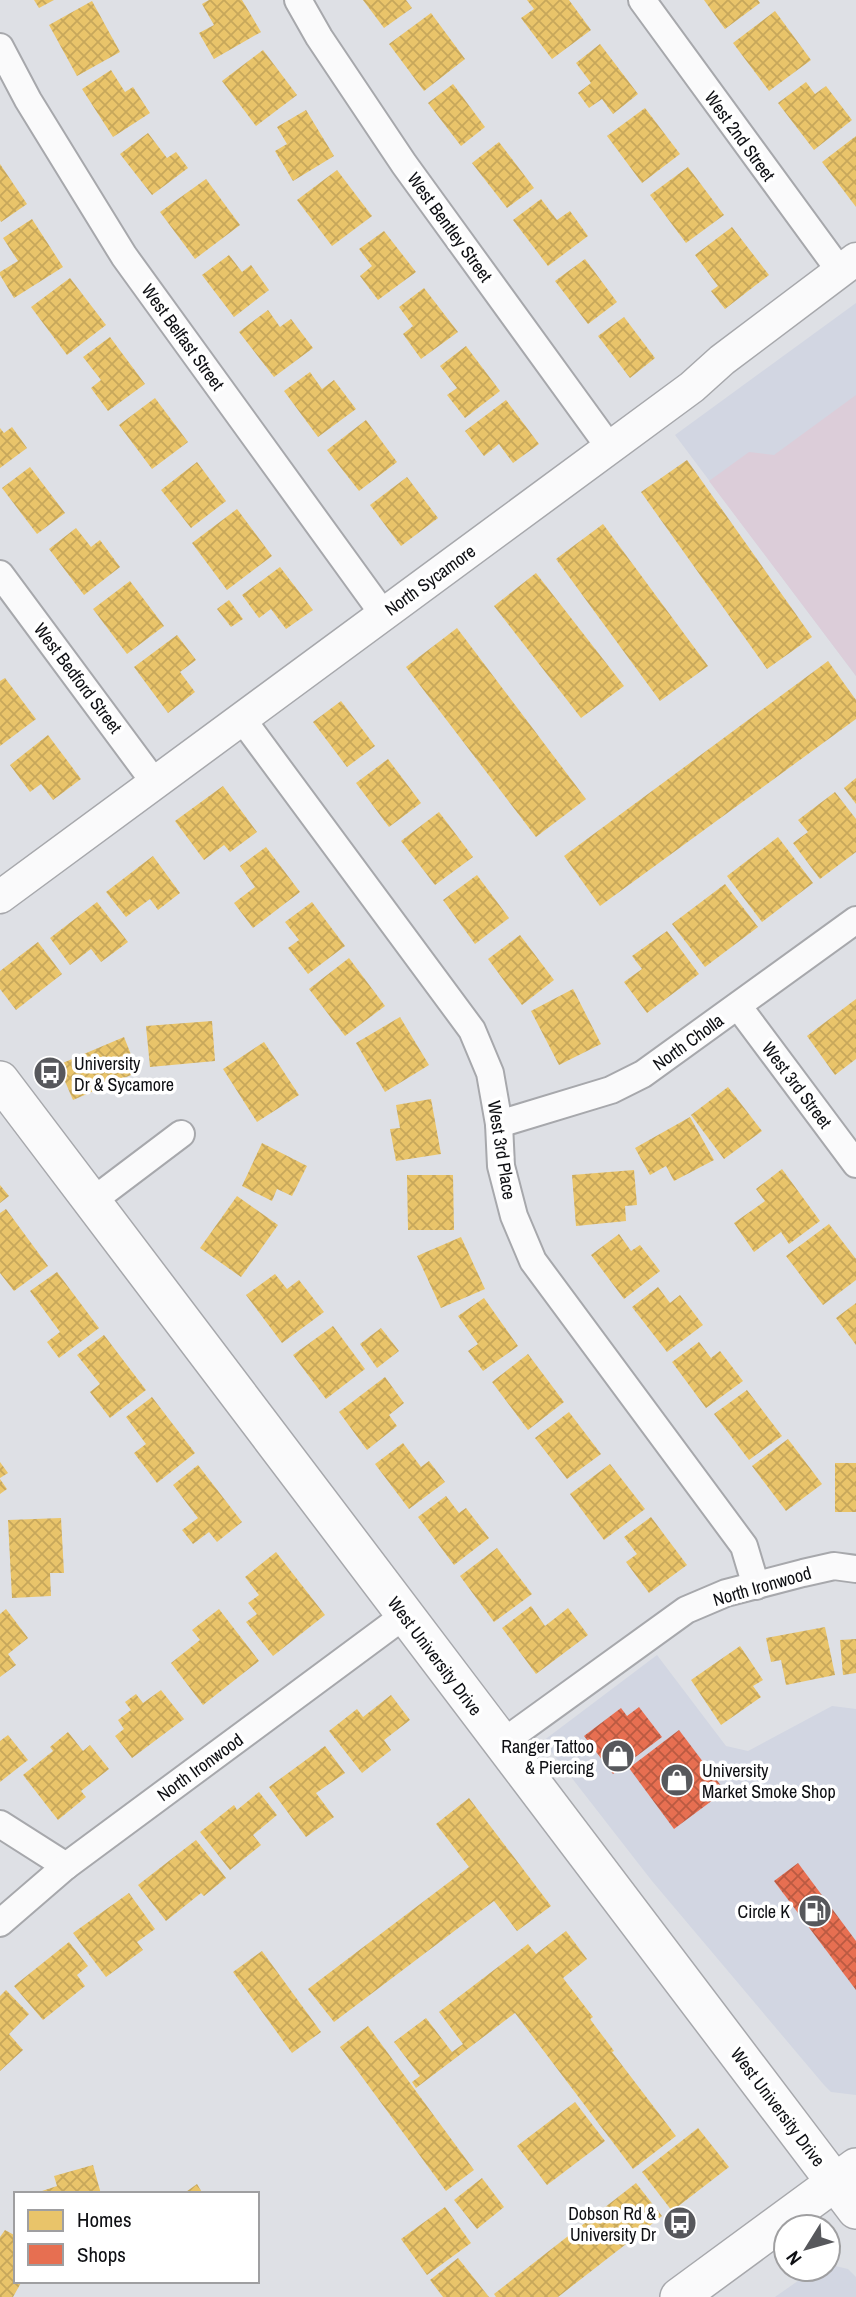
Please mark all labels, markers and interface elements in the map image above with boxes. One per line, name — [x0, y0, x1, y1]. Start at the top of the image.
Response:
street label: West 2nd Street — [699, 86, 781, 186]
street label: West Bentley Street — [402, 167, 498, 287]
street label: West Belfast Street — [136, 279, 230, 395]
street label: North Sycamore — [380, 539, 480, 621]
street label: West Bedford Street — [28, 617, 128, 739]
street label: North Cholla — [647, 1008, 729, 1076]
street label: West 3rd Street — [756, 1037, 838, 1133]
place label: University Dr & Sycamore — [74, 1051, 174, 1097]
bus stop icon: University Dr & Sycamore — [31, 1054, 69, 1092]
street label: West 3rd Place — [482, 1099, 522, 1201]
street label: North Ironwood — [710, 1560, 814, 1612]
street label: West University Drive — [382, 1591, 488, 1721]
street label: North Ironwood — [152, 1727, 248, 1807]
place label: Ranger Tattoo & Piercing — [501, 1734, 595, 1780]
shop icon: Ranger Tattoo & Piercing — [599, 1737, 637, 1775]
place label: University Market Smoke Shop — [702, 1758, 836, 1804]
shop icon: University Market Smoke Shop — [658, 1761, 696, 1799]
fuel station icon: Circle K — [796, 1892, 834, 1930]
place label: Circle K — [738, 1899, 790, 1924]
street label: West University Drive — [725, 2042, 831, 2172]
legend — [14, 2192, 259, 2283]
place label: Dobson Rd & University Dr — [568, 2201, 656, 2247]
bus stop icon: Dobson Rd & University Dr — [661, 2204, 699, 2242]
text: Homes — [77, 2205, 132, 2234]
north arrow — [772, 2213, 842, 2283]
text: Shops — [77, 2240, 126, 2269]
text: N — [780, 2246, 807, 2271]

